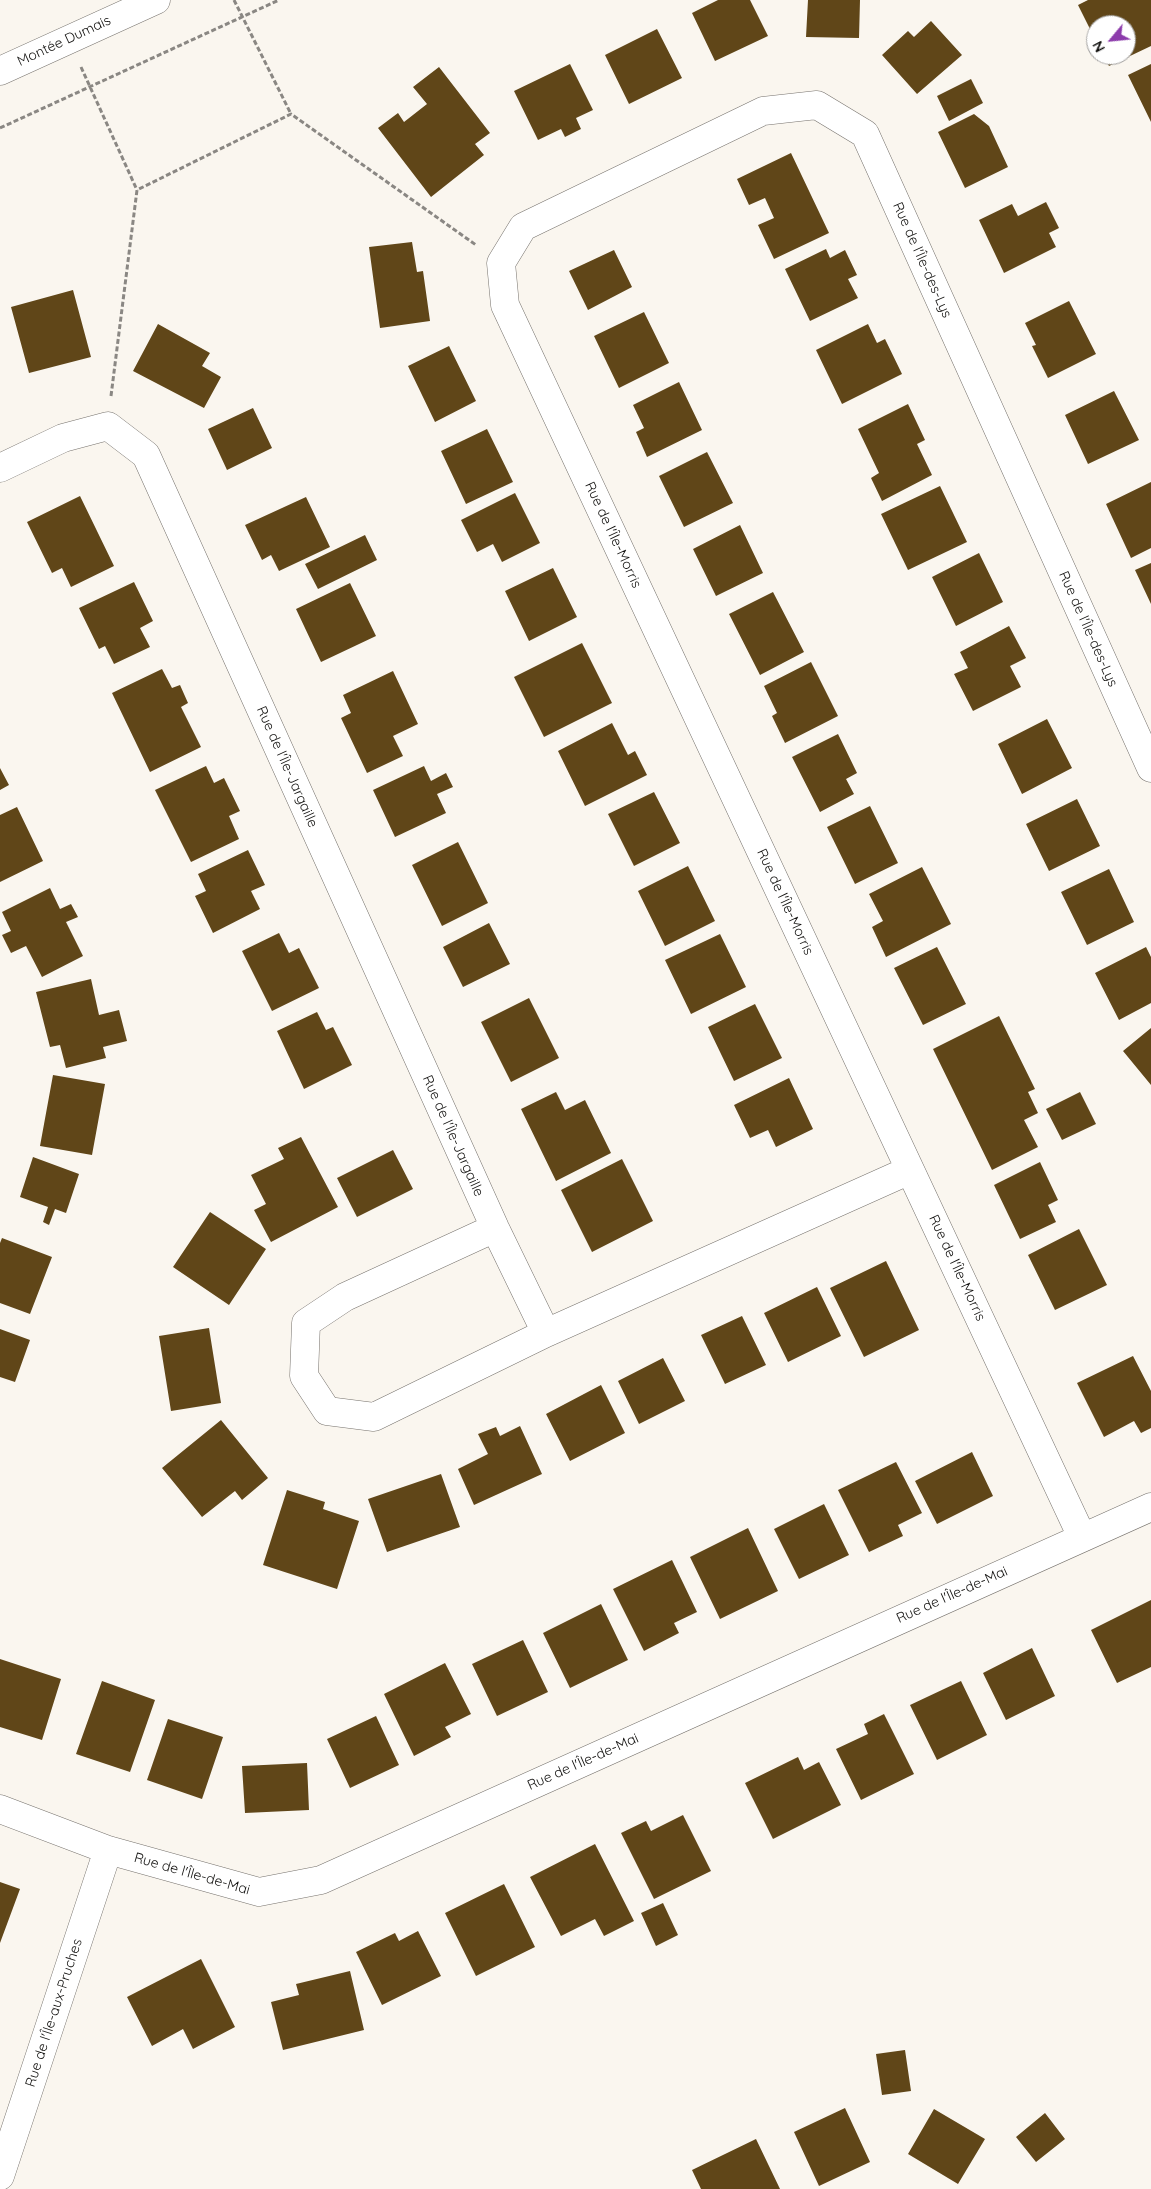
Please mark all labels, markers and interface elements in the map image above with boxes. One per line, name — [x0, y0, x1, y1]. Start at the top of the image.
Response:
street label: Montée Dumais — [15, 12, 113, 70]
north arrow — [1086, 15, 1136, 65]
text: N — [1088, 38, 1109, 55]
street label: Rue de l'Île-des-Lys — [889, 200, 955, 320]
street label: Rue de l'Île-Morris — [581, 479, 645, 591]
street label: Rue de l'Île-des-Lys — [1055, 569, 1121, 689]
street label: Rue de l'Île-Jargaille — [253, 704, 321, 830]
street label: Rue de l'Île-Morris — [753, 846, 817, 958]
street label: Rue de l'Île-Jargaille — [419, 1073, 487, 1199]
street label: Rue de l'Île-Morris — [925, 1212, 989, 1324]
street label: Rue de l'Île-de-Mai — [894, 1563, 1010, 1627]
street label: Rue de l'Île-de-Mai — [525, 1730, 641, 1794]
street label: Rue de l'Île-de-Mai — [132, 1849, 252, 1899]
street label: Rue de l'Île-aux-Pruches — [22, 1937, 86, 2089]

